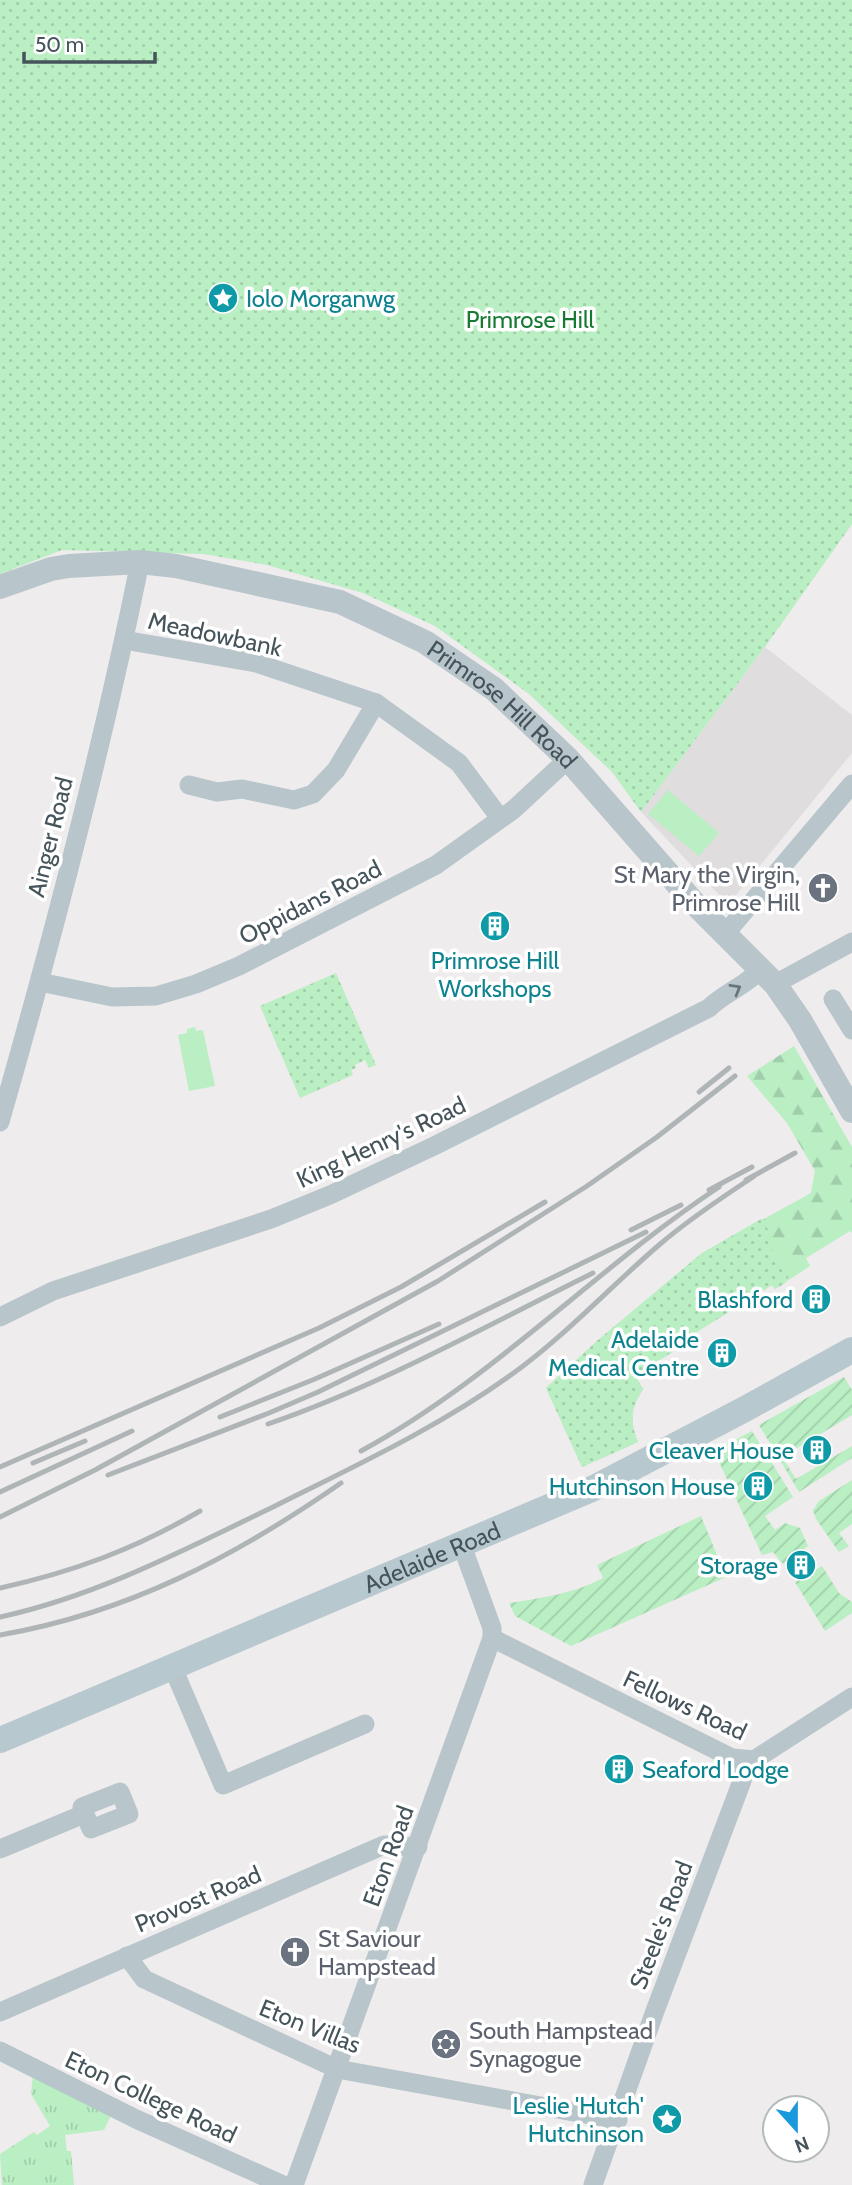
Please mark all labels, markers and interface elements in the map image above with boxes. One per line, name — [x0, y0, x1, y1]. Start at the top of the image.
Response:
scale bar — [24, 21, 156, 65]
text: 50 m — [35, 32, 84, 57]
place icon: Iolo Morganwg — [206, 281, 240, 315]
place label: Iolo Morganwg — [246, 284, 396, 313]
park label: Primrose Hill — [466, 305, 595, 334]
street label: Meadowbank — [146, 606, 285, 662]
street label: Primrose Hill Road — [422, 634, 584, 774]
street label: Ainger Road — [21, 774, 79, 900]
street label: Oppidans Road — [234, 854, 386, 950]
place label: St Mary the Virgin, Primrose Hill — [614, 860, 800, 917]
church icon: St Mary the Virgin, Primrose Hill — [806, 871, 840, 905]
building icon: Primrose Hill Workshops — [478, 909, 512, 943]
place label: Primrose Hill Workshops — [431, 946, 560, 1003]
one-way arrow — [728, 984, 741, 997]
street label: King Henry's Road — [292, 1090, 470, 1194]
building icon: Blashford — [799, 1282, 833, 1316]
place label: Blashford — [697, 1285, 793, 1314]
place label: Adelaide Medical Centre — [548, 1325, 699, 1382]
building icon: Adelaide Medical Centre — [705, 1336, 739, 1370]
building icon: Cleaver House — [800, 1433, 834, 1467]
place label: Cleaver House — [649, 1436, 794, 1465]
building icon: Hutchinson House — [741, 1469, 775, 1503]
place label: Hutchinson House — [549, 1472, 735, 1501]
street label: Adelaide Road — [359, 1515, 504, 1599]
building icon: Storage — [784, 1548, 818, 1582]
place label: Storage — [700, 1551, 778, 1580]
street label: Fellows Road — [619, 1664, 751, 1746]
building icon: Seaford Lodge — [602, 1752, 636, 1786]
place label: Seaford Lodge — [642, 1755, 789, 1784]
street label: Eton Road — [356, 1802, 420, 1910]
street label: Steele's Road — [623, 1857, 699, 1993]
street label: Provost Road — [131, 1859, 265, 1939]
place label: St Saviour Hampstead — [318, 1924, 436, 1981]
church icon: St Saviour Hampstead — [278, 1935, 312, 1969]
street label: Eton Villas — [255, 1993, 365, 2059]
place label: South Hampstead Synagogue — [469, 2016, 653, 2073]
synagogue icon: South Hampstead Synagogue — [429, 2027, 463, 2061]
street label: Eton College Road — [61, 2045, 241, 2149]
place label: Leslie 'Hutch' Hutchinson — [513, 2091, 644, 2148]
north arrow — [761, 2094, 831, 2164]
place icon: Leslie 'Hutch' Hutchinson — [650, 2102, 684, 2136]
text: N — [792, 2131, 812, 2158]

